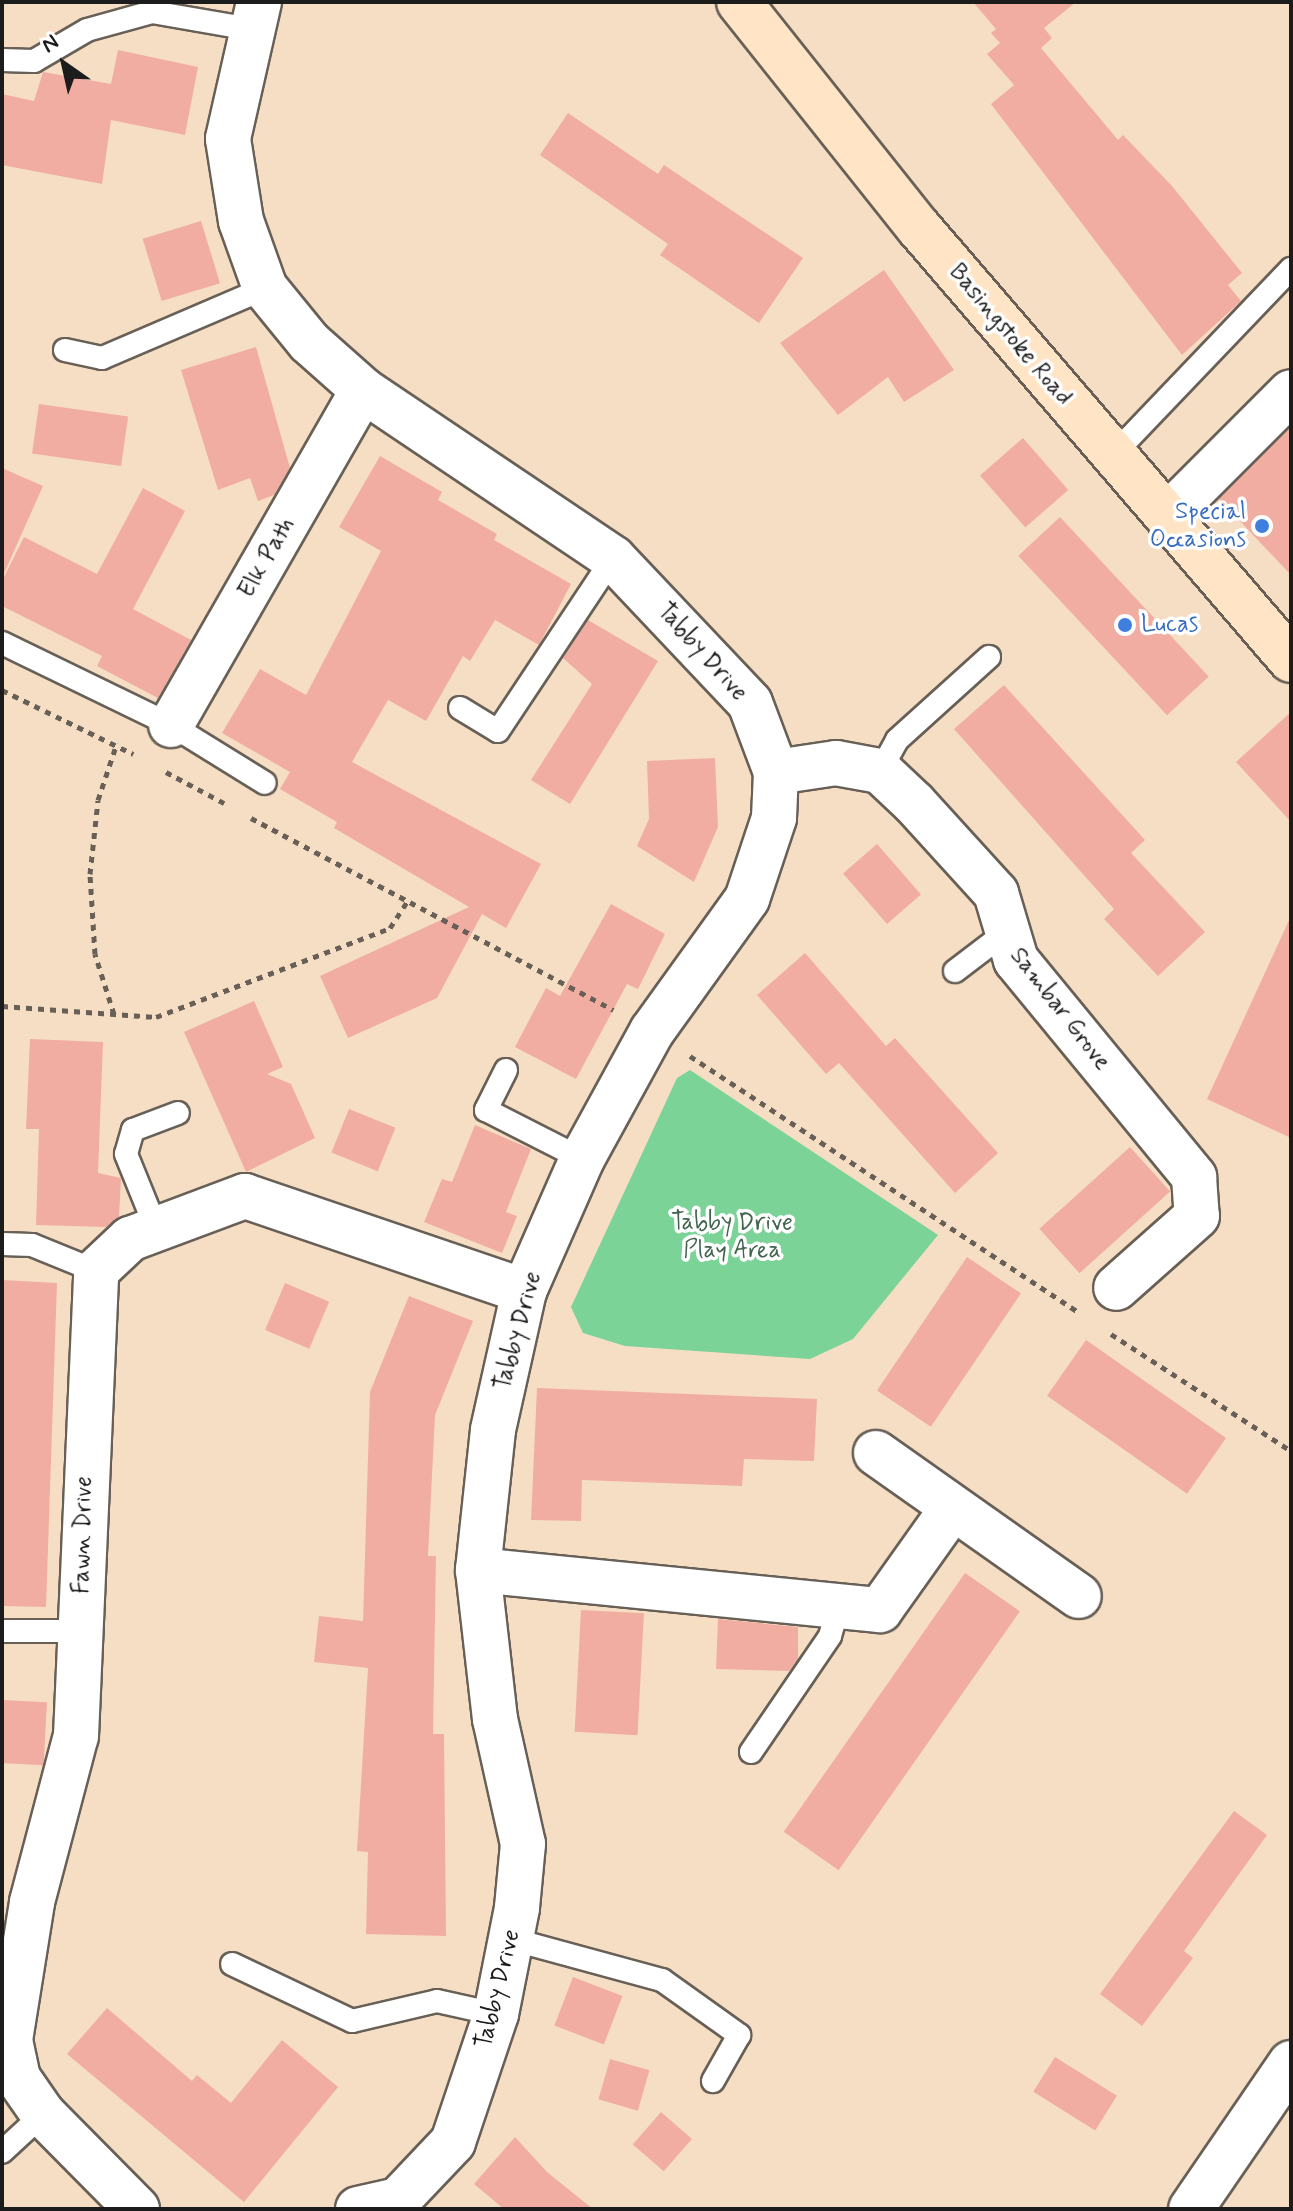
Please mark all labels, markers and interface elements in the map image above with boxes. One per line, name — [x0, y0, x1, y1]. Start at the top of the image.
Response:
north arrow — [24, 24, 104, 104]
text: N — [37, 28, 64, 60]
street label: Basingstoke Road — [942, 258, 1078, 412]
place label: Special Occasions — [1150, 498, 1246, 554]
street label: Elk Path — [233, 514, 301, 602]
marker: Special Occasions — [1253, 517, 1271, 535]
street label: Tabby Drive — [651, 598, 753, 706]
place label: Lucas — [1141, 611, 1198, 639]
marker: Lucas — [1116, 616, 1134, 634]
street label: Sambar Grove — [1003, 942, 1117, 1076]
park label: Tabby Drive Play Area — [672, 1209, 792, 1265]
street label: Tabby Drive — [488, 1269, 548, 1393]
street label: Fawn Drive — [68, 1476, 98, 1594]
street label: Tabby Drive — [469, 1927, 527, 2051]

